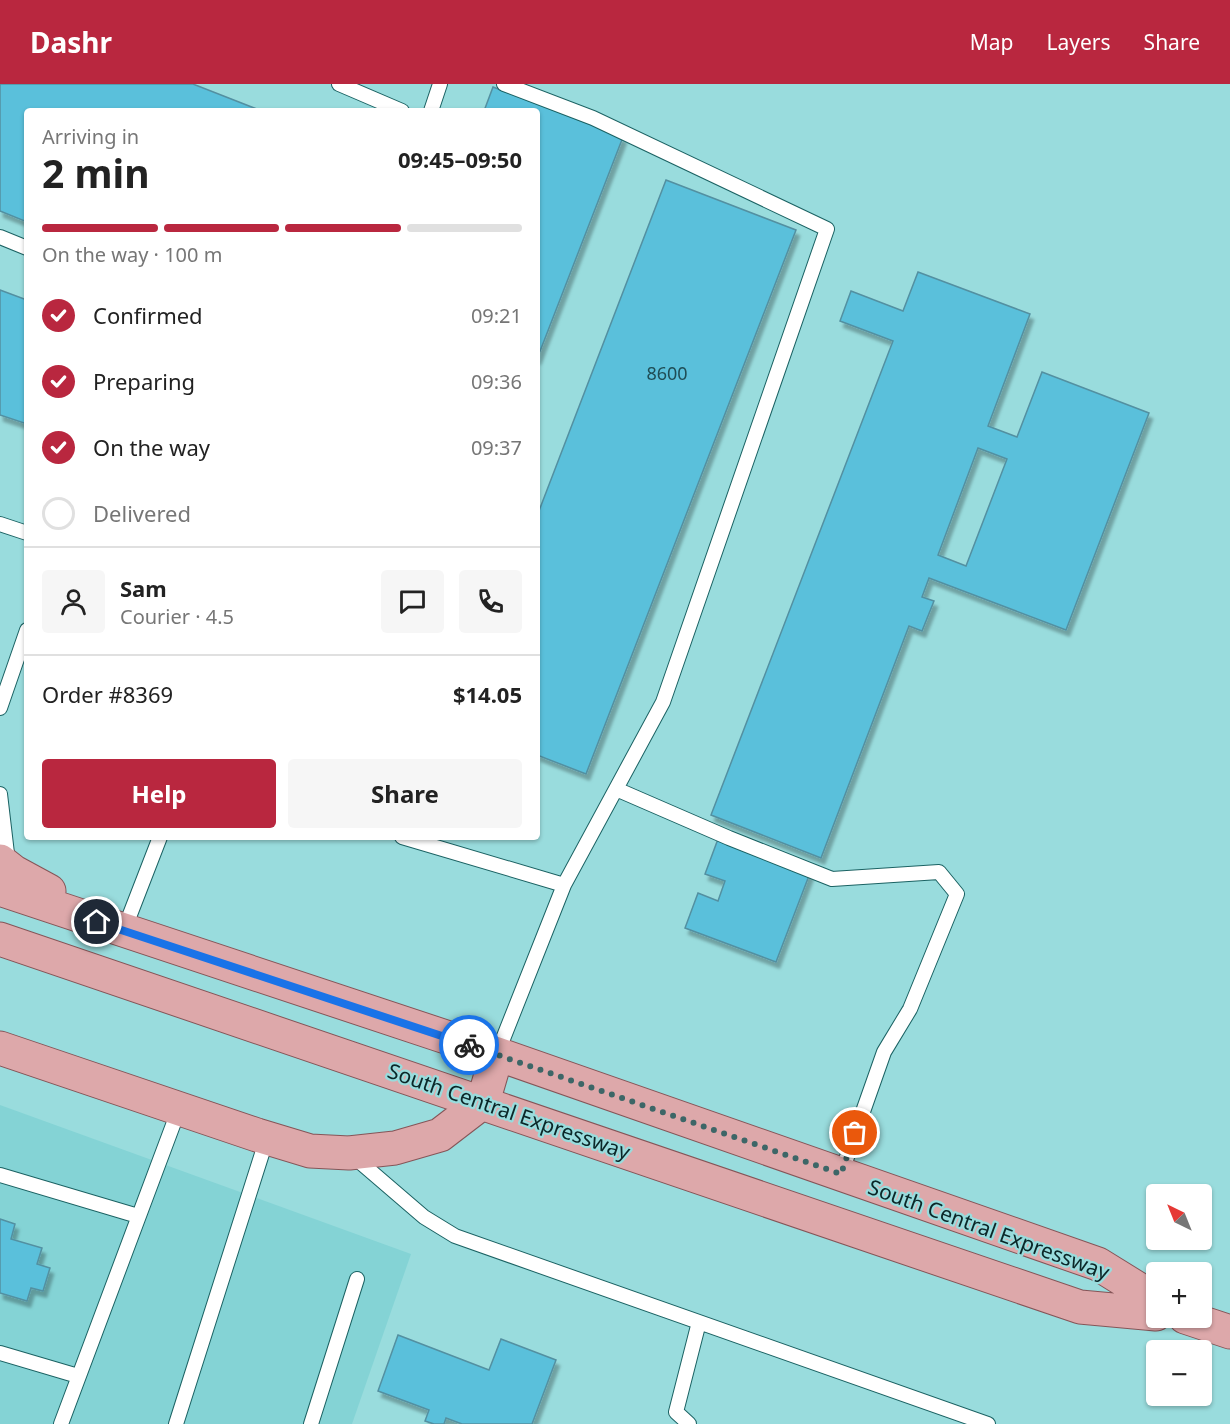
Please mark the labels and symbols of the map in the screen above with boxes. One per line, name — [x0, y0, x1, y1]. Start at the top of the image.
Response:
house number: 8600 — [646, 361, 688, 385]
pin — [71, 896, 122, 947]
courier — [439, 1015, 499, 1075]
street label: South Central Expressway — [384, 1056, 634, 1166]
pin — [829, 1107, 880, 1158]
street label: South Central Expressway — [865, 1172, 1114, 1286]
north arrow — [1146, 1184, 1212, 1250]

